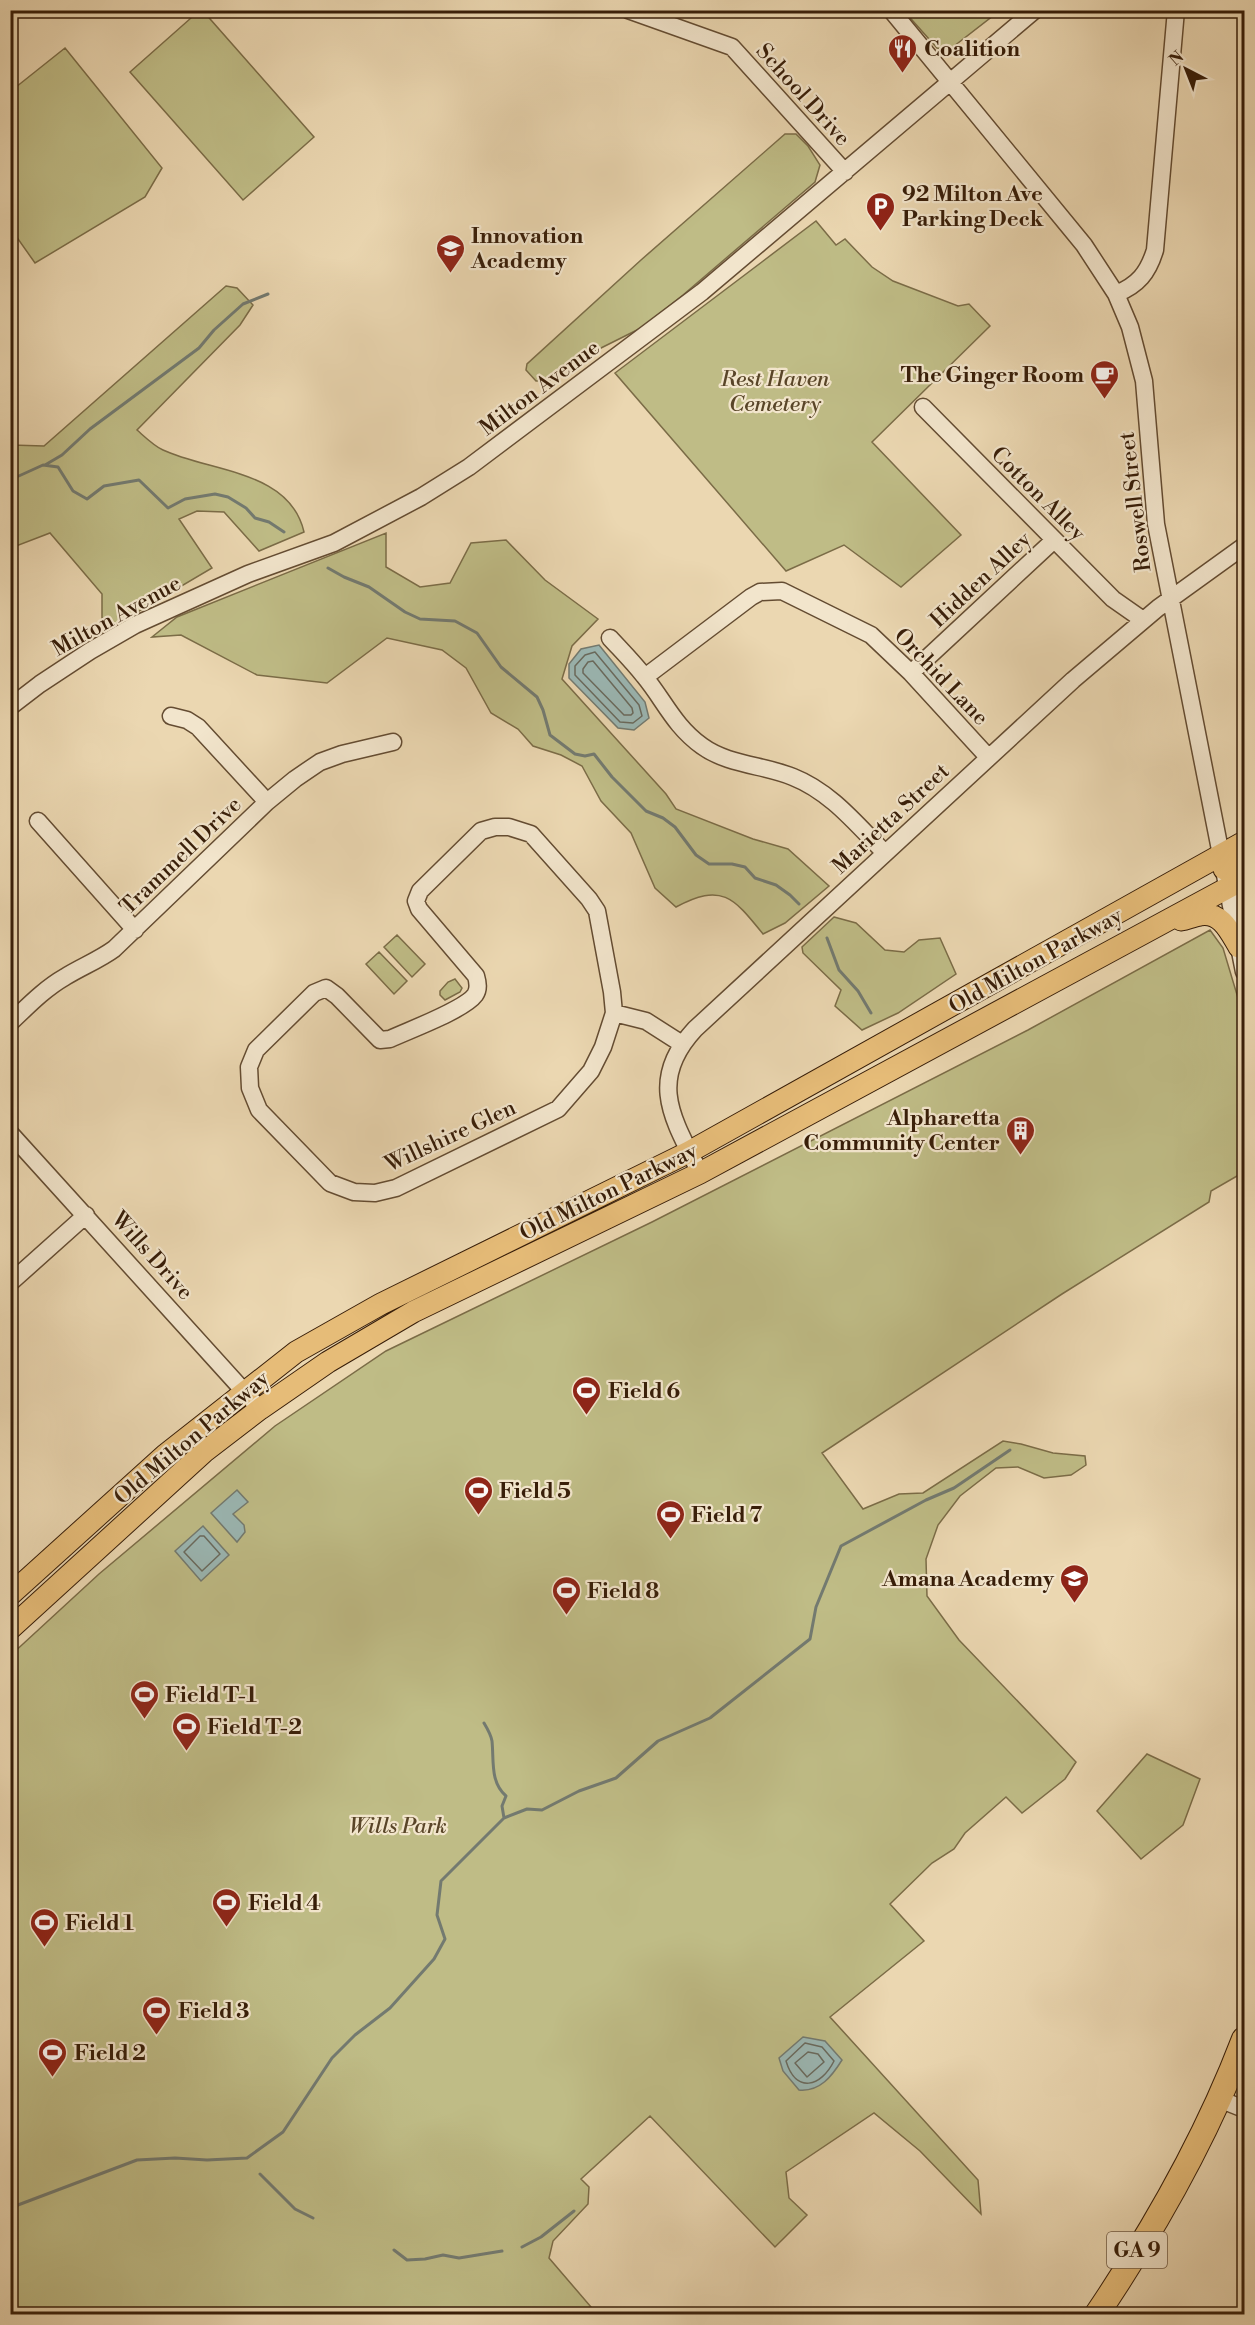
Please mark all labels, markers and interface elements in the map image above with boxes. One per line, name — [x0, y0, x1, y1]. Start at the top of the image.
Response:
restaurant icon: Coalition — [887, 32, 919, 74]
place label: Coalition — [924, 36, 1021, 63]
street label: School Drive — [750, 38, 856, 152]
north arrow — [1156, 39, 1216, 99]
text: N — [1165, 47, 1188, 70]
place label: 92 Milton Ave Parking Deck — [902, 181, 1044, 233]
parking icon: 92 Milton Ave Parking Deck — [865, 190, 897, 232]
place label: Innovation Academy — [470, 223, 584, 275]
school or university icon: Innovation Academy — [434, 232, 466, 274]
street label: Milton Avenue — [475, 334, 605, 442]
cafe icon: The Ginger Room — [1089, 358, 1121, 400]
place label: The Ginger Room — [901, 362, 1084, 389]
park label: Rest Haven Cemetery — [720, 366, 830, 418]
street label: Roswell Street — [1113, 430, 1157, 573]
street label: Cotton Alley — [985, 441, 1091, 547]
street label: Hidden Alley — [925, 526, 1037, 634]
street label: Milton Avenue — [48, 570, 186, 663]
street label: Orchid Lane — [888, 623, 994, 731]
street label: Marietta Street — [827, 758, 955, 880]
street label: Trammell Drive — [115, 791, 247, 921]
street label: Old Milton Parkway — [944, 902, 1127, 1020]
street label: Willshire Glen — [380, 1094, 520, 1179]
place label: Alpharetta Community Center — [803, 1105, 1001, 1157]
building icon: Alpharetta Community Center — [1005, 1114, 1037, 1156]
street label: Old Milton Parkway — [515, 1138, 702, 1247]
street label: Wills Drive — [105, 1205, 199, 1306]
street label: Old Milton Parkway — [109, 1365, 275, 1511]
sports icon: Field 6 — [571, 1374, 603, 1416]
place label: Field 6 — [608, 1378, 680, 1405]
sports icon: Field 5 — [462, 1474, 494, 1516]
place label: Field 5 — [499, 1478, 571, 1505]
sports icon: Field 7 — [654, 1498, 686, 1540]
place label: Field 7 — [691, 1502, 762, 1529]
school or university icon: Amana Academy — [1059, 1562, 1091, 1604]
place label: Amana Academy — [881, 1566, 1055, 1593]
sports icon: Field 8 — [550, 1574, 582, 1616]
place label: Field 8 — [587, 1578, 659, 1605]
sports icon: Field T-1 — [128, 1678, 160, 1720]
place label: Field T-1 — [165, 1682, 257, 1709]
sports icon: Field T-2 — [170, 1710, 202, 1752]
place label: Field T-2 — [207, 1714, 302, 1741]
park label: Wills Park — [349, 1813, 447, 1840]
sports icon: Field 4 — [211, 1886, 243, 1928]
place label: Field 4 — [248, 1890, 321, 1917]
sports icon: Field 1 — [28, 1906, 60, 1948]
place label: Field 1 — [65, 1910, 134, 1937]
sports icon: Field 3 — [141, 1994, 173, 2036]
place label: Field 3 — [178, 1998, 250, 2025]
sports icon: Field 2 — [37, 2036, 69, 2078]
place label: Field 2 — [74, 2040, 146, 2067]
road number: GA 9 — [1107, 2232, 1167, 2268]

